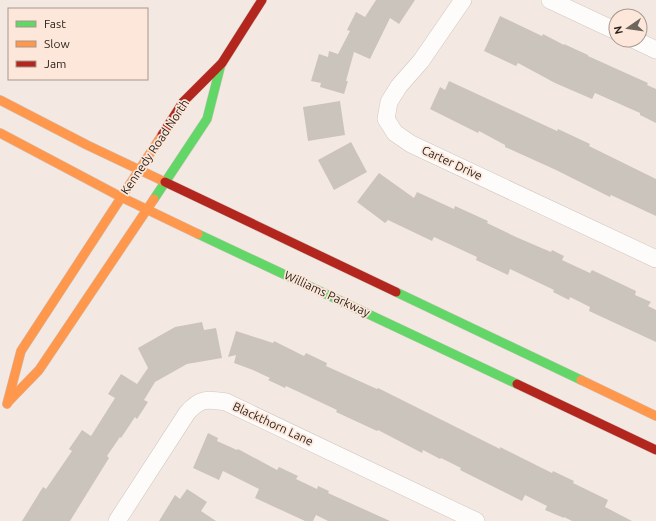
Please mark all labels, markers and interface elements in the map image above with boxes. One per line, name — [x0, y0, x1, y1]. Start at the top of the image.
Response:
legend — [8, 8, 148, 80]
north arrow — [608, 8, 648, 48]
text: Fast — [44, 17, 66, 30]
text: N — [611, 25, 625, 36]
text: Slow — [44, 37, 70, 50]
text: Jam — [44, 57, 66, 70]
street label: Kennedy Road North — [118, 97, 191, 197]
street label: Carter Drive — [420, 143, 484, 182]
street label: Williams Parkway — [282, 268, 372, 319]
street label: Blackthorn Lane — [231, 399, 315, 448]

